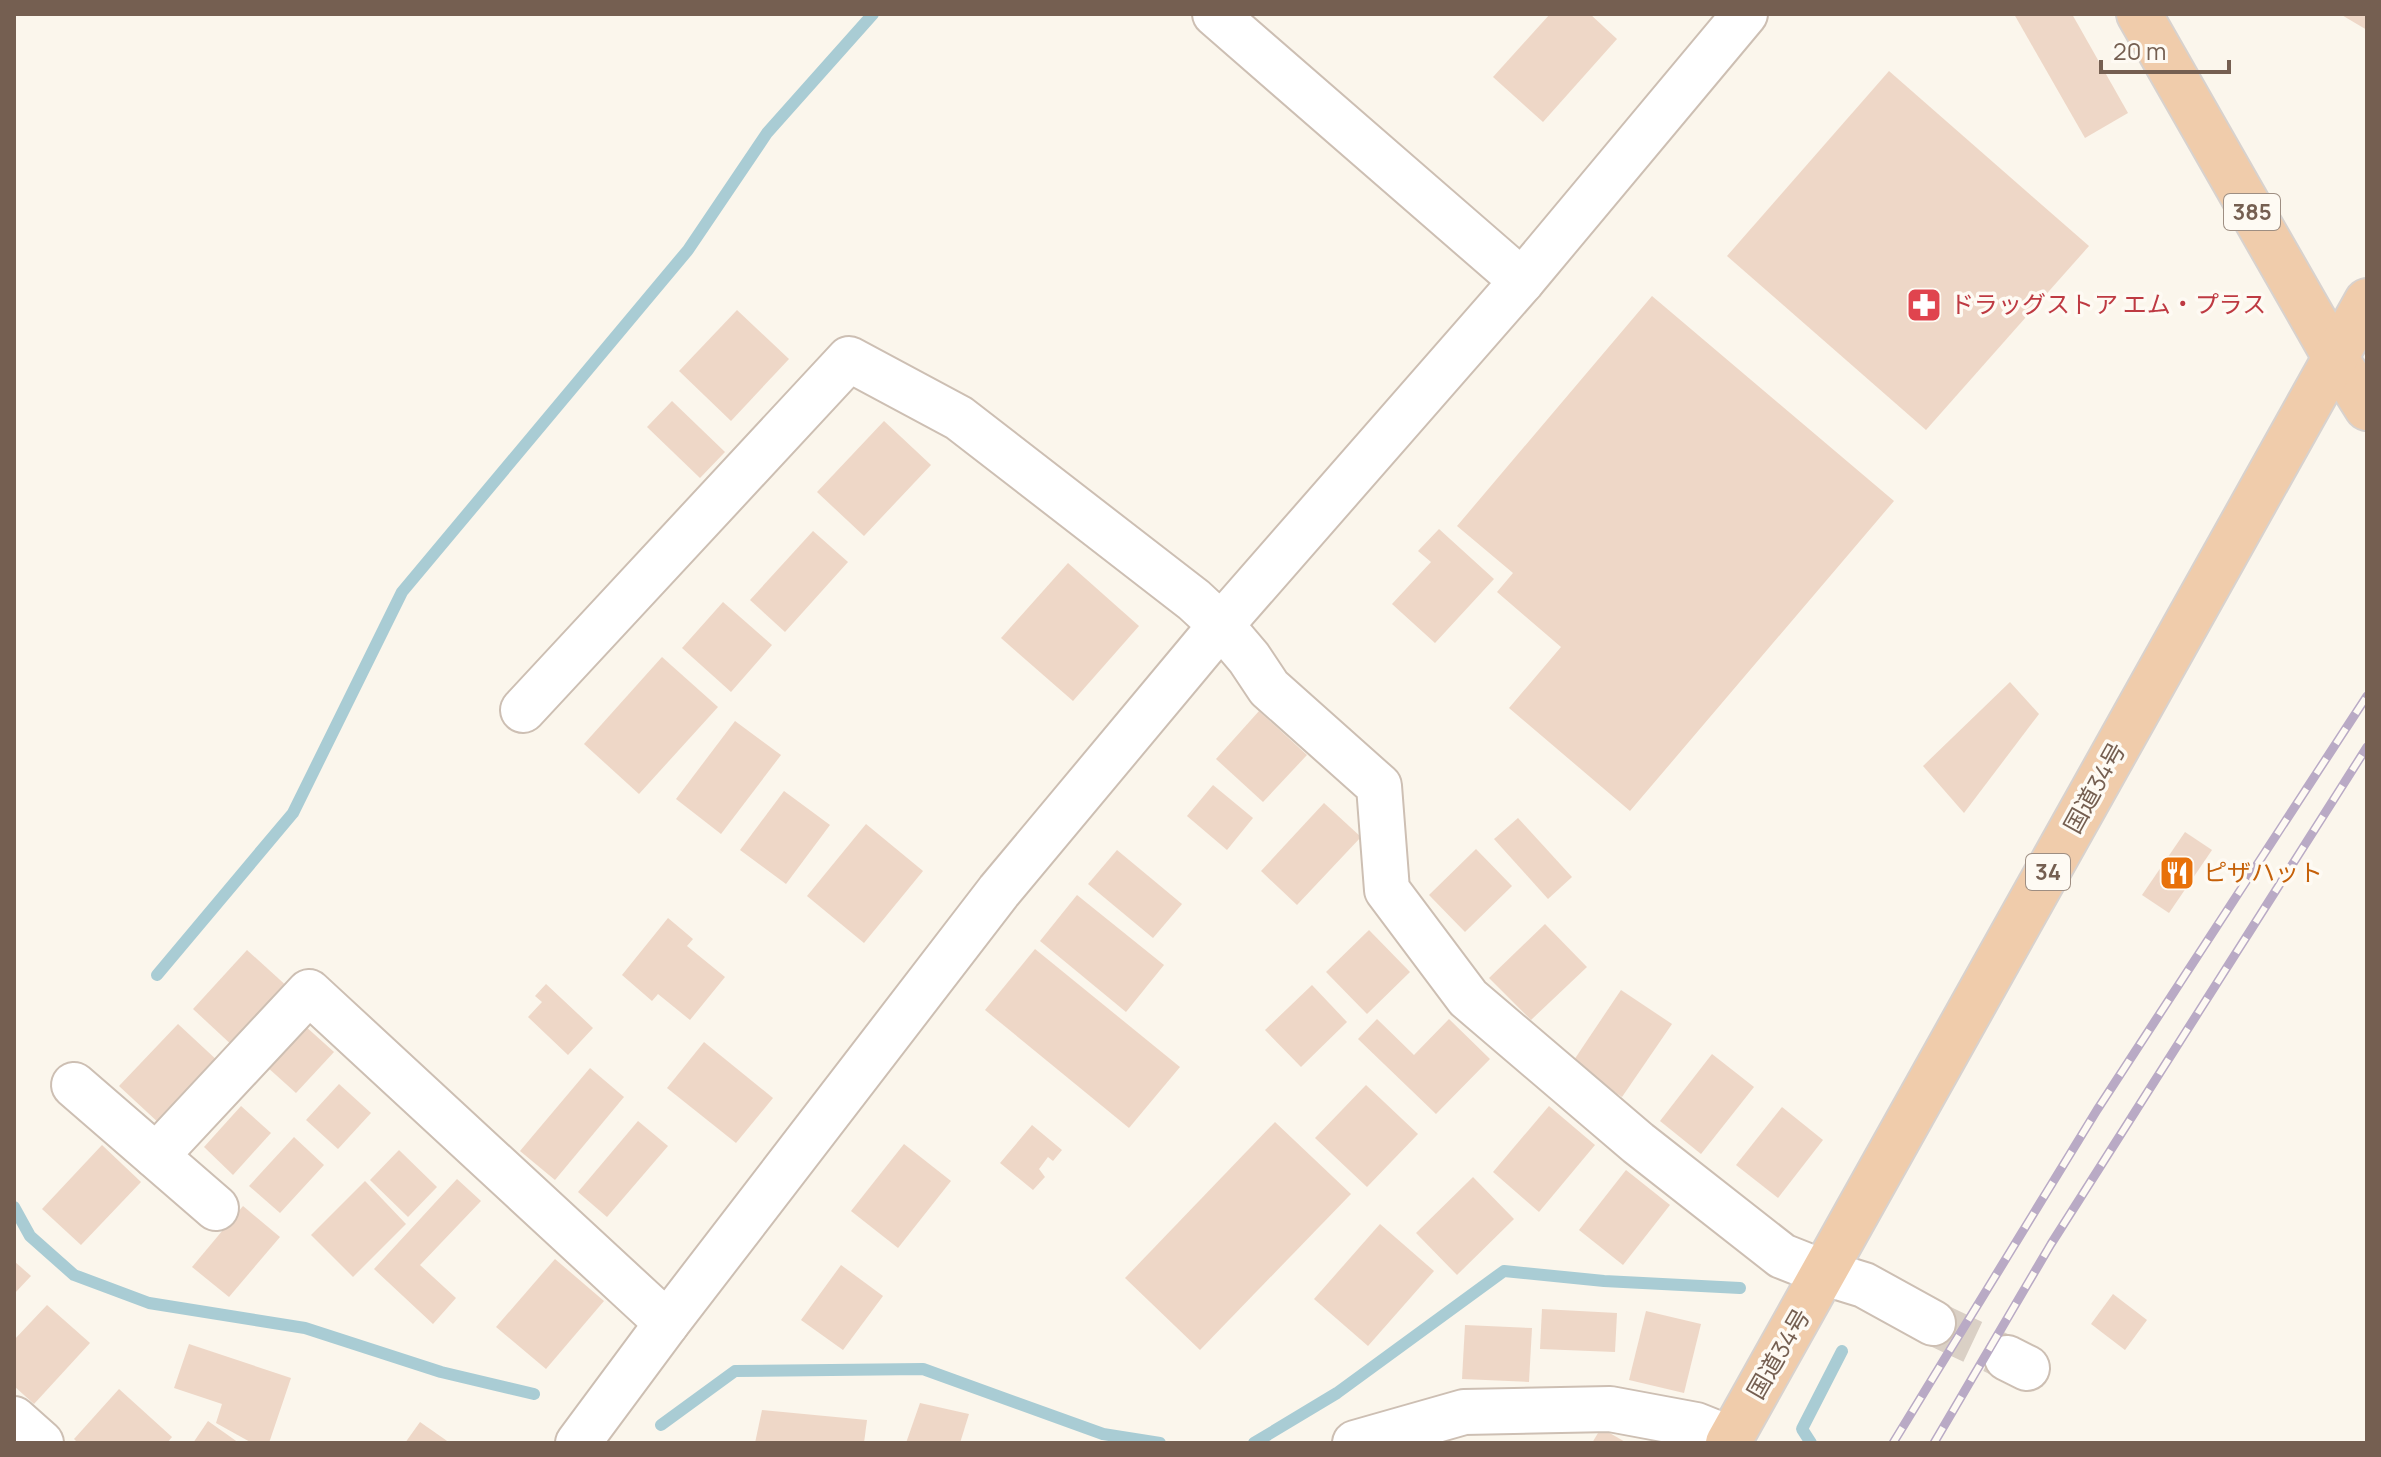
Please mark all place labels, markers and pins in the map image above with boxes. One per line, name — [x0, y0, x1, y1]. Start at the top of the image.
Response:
pharmacy icon: ドラッグストア エム・プラス — [1905, 286, 1943, 324]
place label: ドラッグストア エム・プラス — [1950, 287, 2266, 320]
restaurant icon: ピザハット — [2158, 854, 2196, 892]
place label: ピザハット — [2203, 855, 2323, 888]

